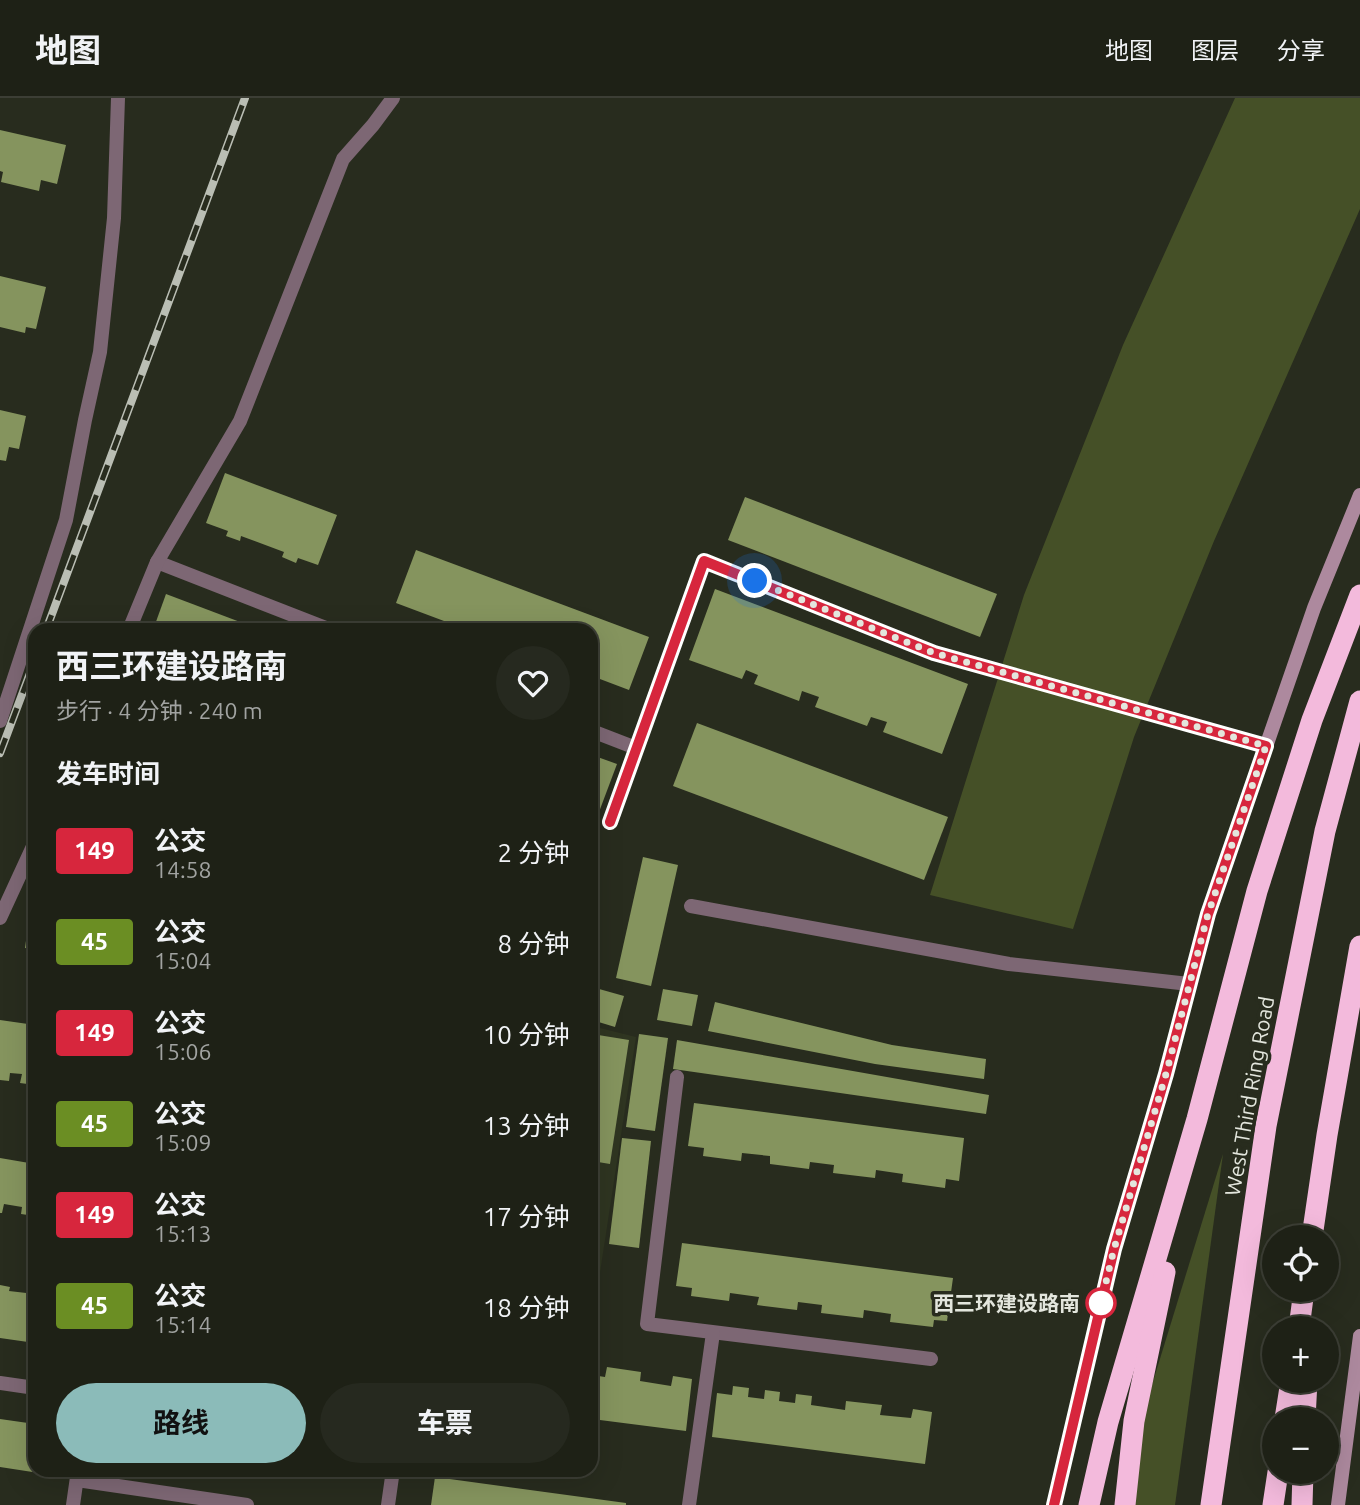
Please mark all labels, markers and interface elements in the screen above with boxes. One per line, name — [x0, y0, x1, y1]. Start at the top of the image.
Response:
text: 地图 — [35, 31, 101, 68]
text: 地图 — [1105, 37, 1153, 64]
text: 图层 — [1191, 37, 1239, 64]
text: 分享 — [1277, 37, 1325, 64]
your location — [737, 563, 772, 598]
button: heart — [496, 646, 570, 720]
text: 西三环建设路南 — [56, 647, 287, 684]
text: 步行 · 4 分钟 · 240 m — [56, 698, 263, 723]
text: 发车时间 — [56, 759, 160, 788]
text: 公交 — [154, 826, 206, 855]
text: 149 — [74, 837, 115, 864]
text: 2 分钟 — [497, 838, 570, 867]
text: 14:58 — [154, 857, 212, 882]
text: 公交 — [154, 917, 206, 946]
text: 45 — [81, 928, 108, 955]
text: 8 分钟 — [497, 929, 570, 958]
text: 15:04 — [154, 948, 212, 973]
street label: West Third Ring Road — [1220, 994, 1278, 1198]
text: 公交 — [154, 1008, 206, 1037]
text: 149 — [74, 1019, 115, 1046]
text: 10 分钟 — [483, 1020, 570, 1049]
text: 15:06 — [154, 1039, 212, 1064]
text: 公交 — [154, 1099, 206, 1128]
text: 45 — [81, 1110, 108, 1137]
text: 13 分钟 — [483, 1111, 570, 1140]
text: 15:09 — [154, 1130, 212, 1155]
text: 公交 — [154, 1190, 206, 1219]
text: 149 — [74, 1201, 115, 1228]
text: 17 分钟 — [483, 1202, 570, 1231]
text: 15:13 — [154, 1221, 212, 1246]
map controls — [1262, 1225, 1339, 1484]
button: locate — [1262, 1225, 1339, 1302]
text: 公交 — [154, 1281, 206, 1310]
marker: 西三环建设路南 — [1086, 1288, 1116, 1318]
place label: 西三环建设路南 — [933, 1291, 1080, 1315]
text: 45 — [81, 1292, 108, 1319]
text: 18 分钟 — [483, 1293, 570, 1322]
text: 15:14 — [154, 1312, 212, 1337]
button: + — [1262, 1316, 1339, 1393]
button: 路线 — [56, 1383, 306, 1463]
button: 车票 — [320, 1383, 570, 1463]
button: − — [1262, 1407, 1339, 1484]

